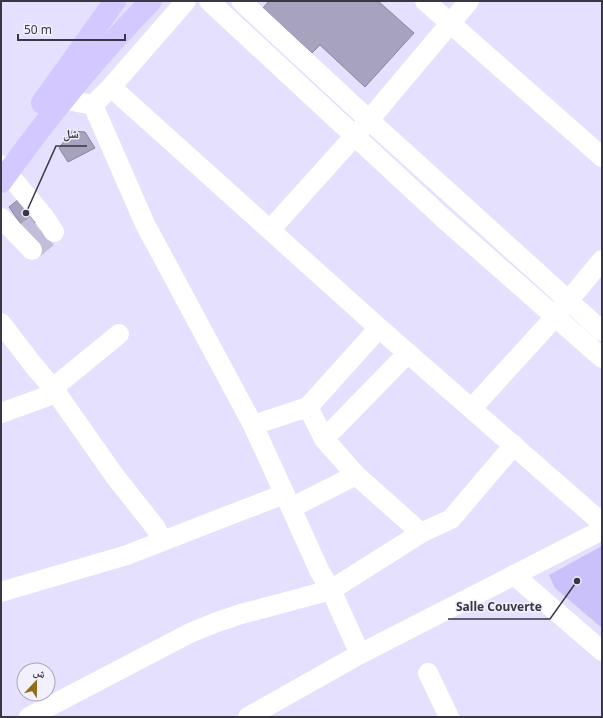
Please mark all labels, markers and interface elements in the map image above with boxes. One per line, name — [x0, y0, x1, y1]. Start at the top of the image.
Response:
scale bar — [18, 16, 125, 42]
text: 50 m — [24, 21, 52, 38]
callout: شل — [56, 122, 87, 146]
text: شل — [63, 125, 79, 142]
callout: Salle Couverte — [448, 595, 550, 619]
text: Salle Couverte — [456, 598, 542, 615]
north arrow — [16, 662, 56, 702]
text: ش — [31, 663, 48, 682]

